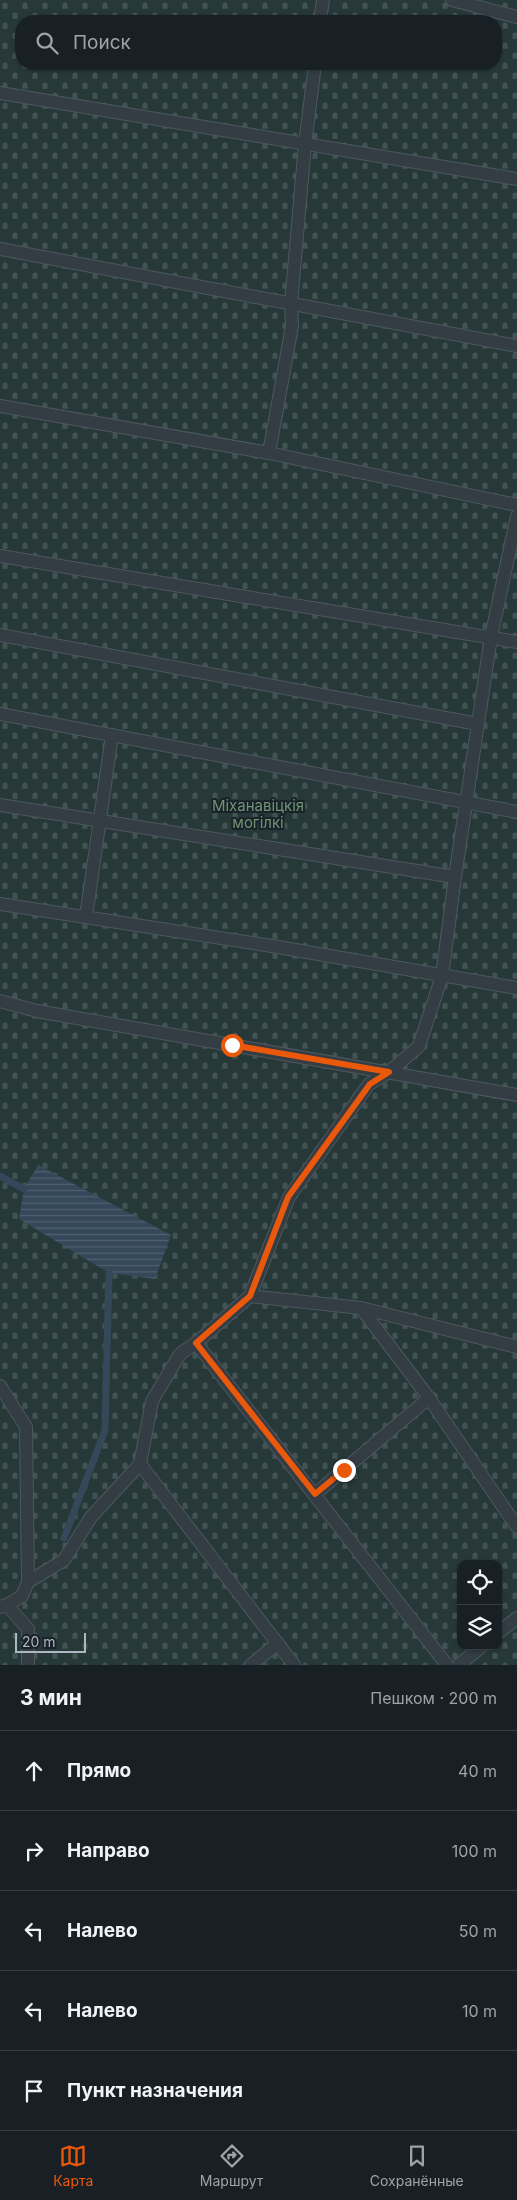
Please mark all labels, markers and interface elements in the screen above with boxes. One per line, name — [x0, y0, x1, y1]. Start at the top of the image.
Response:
search box — [15, 15, 502, 70]
icon: search — [33, 29, 61, 57]
text: Поиск — [73, 31, 131, 54]
park label: Міханавіцкія могілкі — [212, 796, 304, 832]
route start — [221, 1034, 244, 1057]
route end — [333, 1459, 356, 1482]
map controls — [457, 1560, 502, 1650]
button: locate — [457, 1560, 502, 1605]
button: layers — [457, 1605, 502, 1650]
scale bar — [15, 1630, 86, 1653]
text: 20 m — [22, 1633, 56, 1650]
text: 3 мин — [20, 1685, 82, 1710]
text: Пешком · 200 m — [370, 1688, 497, 1708]
icon: ahead — [20, 1757, 48, 1785]
text: Прямо — [67, 1759, 131, 1782]
text: 40 m — [458, 1761, 497, 1781]
icon: right — [20, 1837, 48, 1865]
text: Направо — [67, 1839, 150, 1862]
text: 100 m — [452, 1841, 497, 1861]
icon: left — [20, 1917, 48, 1945]
text: Налево — [67, 1919, 138, 1942]
text: 50 m — [459, 1921, 497, 1941]
icon: left — [20, 1997, 48, 2025]
text: Налево — [67, 1999, 138, 2022]
text: 10 m — [462, 2001, 497, 2021]
icon: arrive — [20, 2077, 48, 2105]
text: Пункт назначения — [67, 2079, 243, 2102]
tab: Карта — [53, 2142, 93, 2189]
tab: Маршрут — [200, 2142, 263, 2189]
tab: Сохранённые — [370, 2142, 464, 2189]

